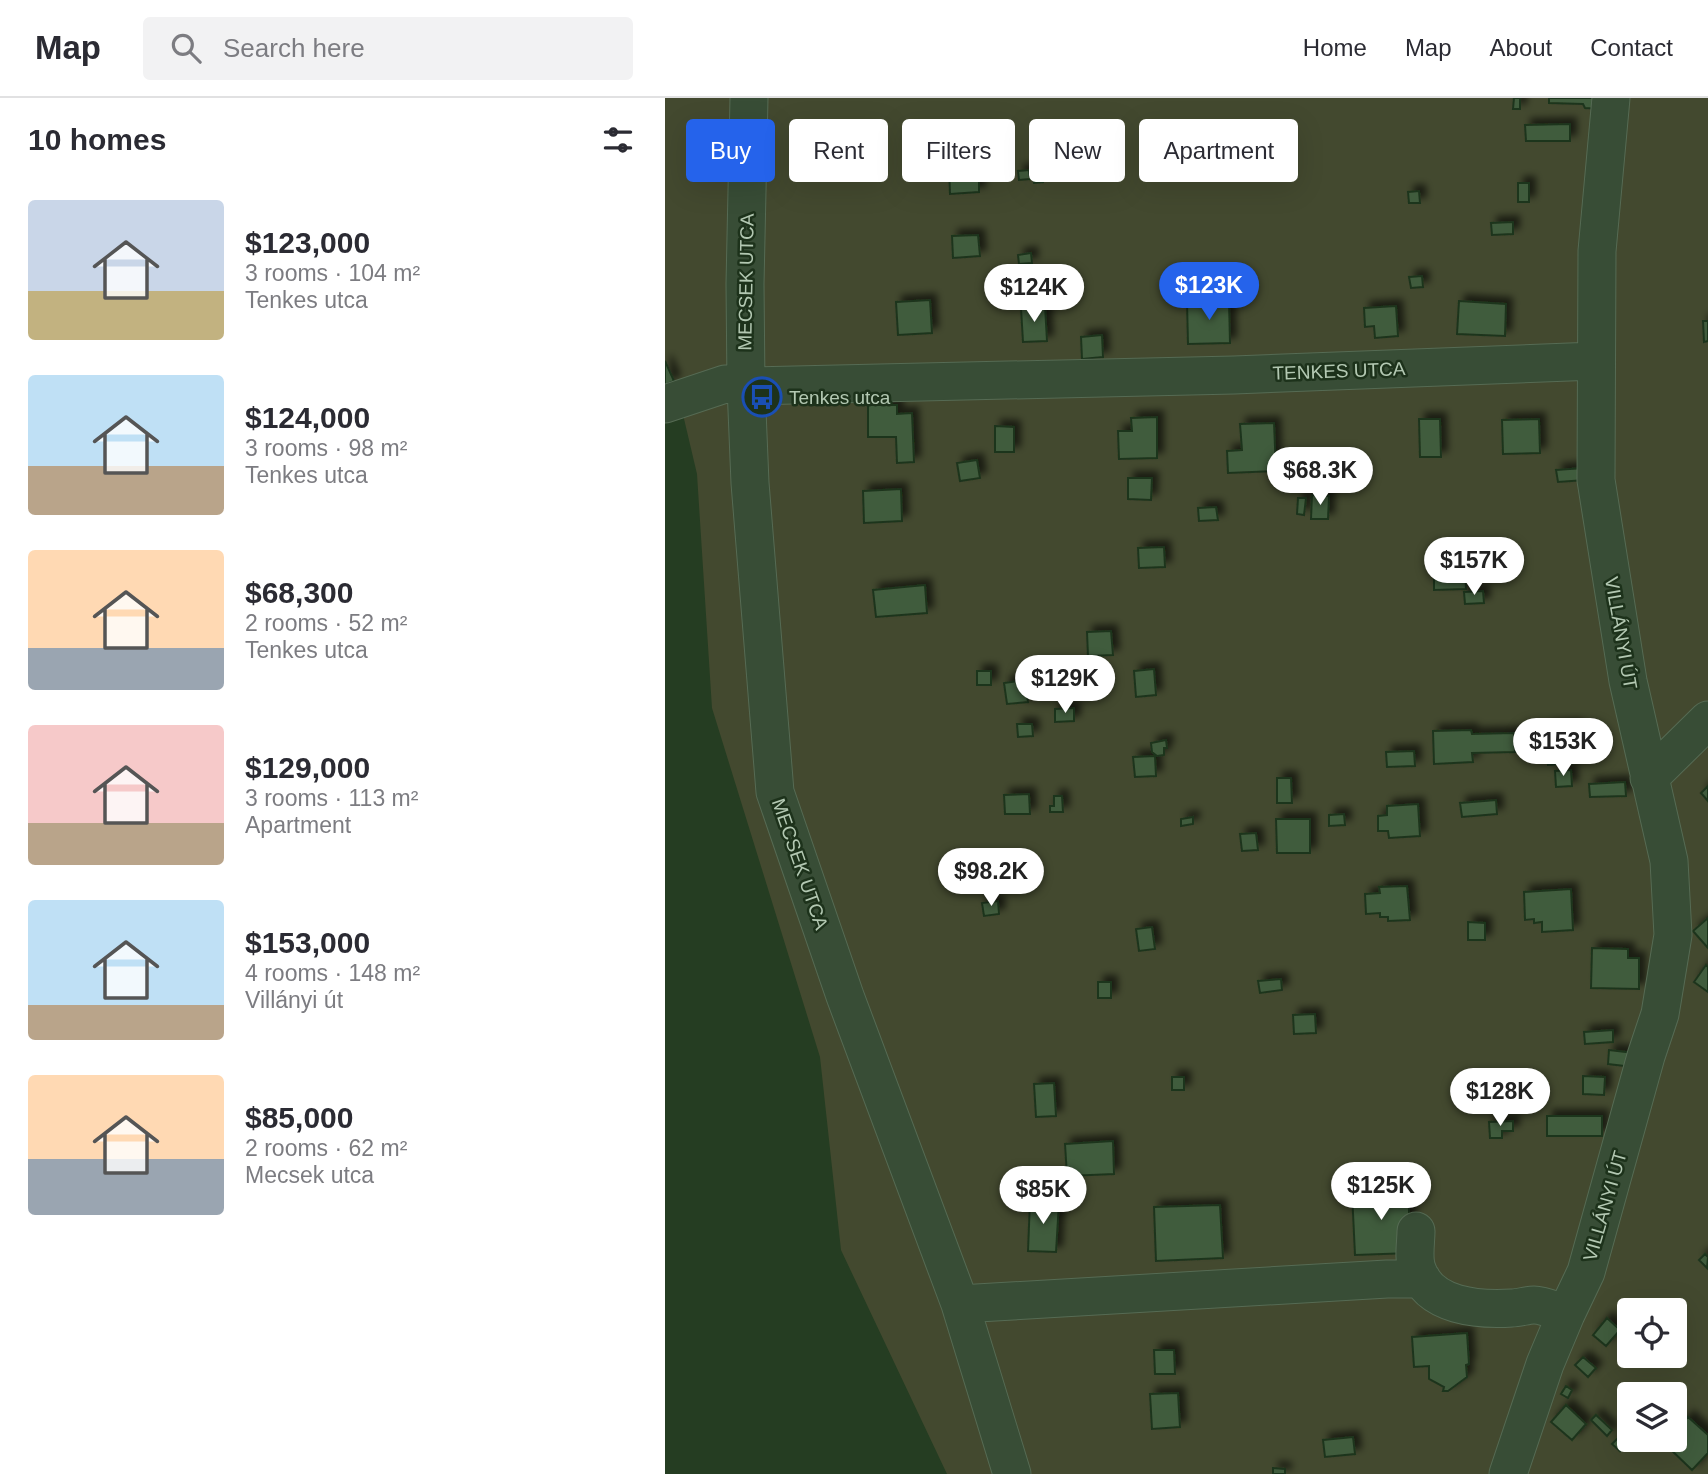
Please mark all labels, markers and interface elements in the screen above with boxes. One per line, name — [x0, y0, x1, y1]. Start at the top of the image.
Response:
search box — [143, 17, 633, 80]
text: Map — [35, 29, 101, 66]
icon: search — [167, 29, 205, 67]
text: Search here — [223, 33, 365, 63]
text: Home — [1303, 34, 1367, 61]
text: Map — [1405, 34, 1452, 61]
text: About — [1490, 34, 1552, 61]
text: Contact — [1590, 34, 1673, 61]
chip: Buy — [686, 119, 775, 182]
chip: Rent — [789, 119, 888, 182]
chip: Filters — [902, 119, 1015, 182]
chip: New — [1029, 119, 1125, 182]
chip: Apartment — [1139, 119, 1298, 182]
icon: filters — [599, 121, 637, 159]
text: 10 homes — [28, 123, 166, 156]
street label: MECSEK UTCA — [734, 213, 758, 351]
text: $123,000 — [245, 226, 370, 259]
icon: home — [84, 228, 168, 312]
text: 3 rooms · 104 m² — [245, 260, 420, 286]
pin: $123K — [1160, 262, 1258, 322]
pin: $124K — [985, 264, 1083, 324]
text: $123K — [1175, 272, 1243, 298]
text: $124K — [1000, 274, 1068, 300]
text: Tenkes utca — [245, 287, 368, 313]
street label: TENKES UTCA — [1272, 358, 1406, 384]
bus stop icon: Tenkes utca — [741, 376, 783, 418]
place label: Tenkes utca — [789, 387, 891, 408]
text: $124,000 — [245, 401, 370, 434]
icon: home — [84, 403, 168, 487]
text: 3 rooms · 98 m² — [245, 435, 407, 461]
pin: $68.3K — [1263, 448, 1377, 507]
text: $68.3K — [1283, 457, 1357, 483]
text: Tenkes utca — [245, 462, 368, 488]
pin: $157K — [1425, 538, 1523, 597]
text: $157K — [1440, 547, 1508, 573]
street label: VILLÁNYI ÚT — [1601, 575, 1641, 691]
text: $68,300 — [245, 576, 353, 609]
icon: home — [84, 578, 168, 662]
text: 2 rooms · 52 m² — [245, 610, 407, 636]
text: Tenkes utca — [245, 637, 368, 663]
pin: $129K — [1016, 656, 1114, 715]
text: $129K — [1031, 665, 1099, 691]
pin: $153K — [1514, 718, 1612, 778]
text: $153K — [1529, 728, 1597, 754]
text: $129,000 — [245, 751, 370, 784]
icon: home — [84, 753, 168, 837]
text: 3 rooms · 113 m² — [245, 785, 418, 811]
street label: MECSEK UTCA — [768, 796, 832, 933]
text: Apartment — [245, 812, 351, 838]
pin: $98.2K — [934, 848, 1048, 908]
text: $98.2K — [954, 858, 1028, 884]
text: $153,000 — [245, 926, 370, 959]
icon: home — [84, 928, 168, 1012]
text: 4 rooms · 148 m² — [245, 960, 420, 986]
text: Villányi út — [245, 987, 343, 1013]
pin: $128K — [1451, 1068, 1549, 1128]
text: $128K — [1466, 1078, 1534, 1104]
text: $85,000 — [245, 1101, 353, 1134]
icon: home — [84, 1103, 168, 1187]
text: 2 rooms · 62 m² — [245, 1135, 407, 1161]
street label: VILLÁNYI ÚT — [1579, 1148, 1631, 1264]
text: Mecsek utca — [245, 1162, 374, 1188]
pin: $125K — [1332, 1162, 1430, 1222]
pin: $85K — [1002, 1166, 1084, 1226]
text: $125K — [1347, 1172, 1415, 1198]
text: $85K — [1016, 1176, 1070, 1202]
map controls — [1617, 1298, 1687, 1452]
button: locate — [1617, 1298, 1687, 1368]
button: layers — [1617, 1382, 1687, 1452]

